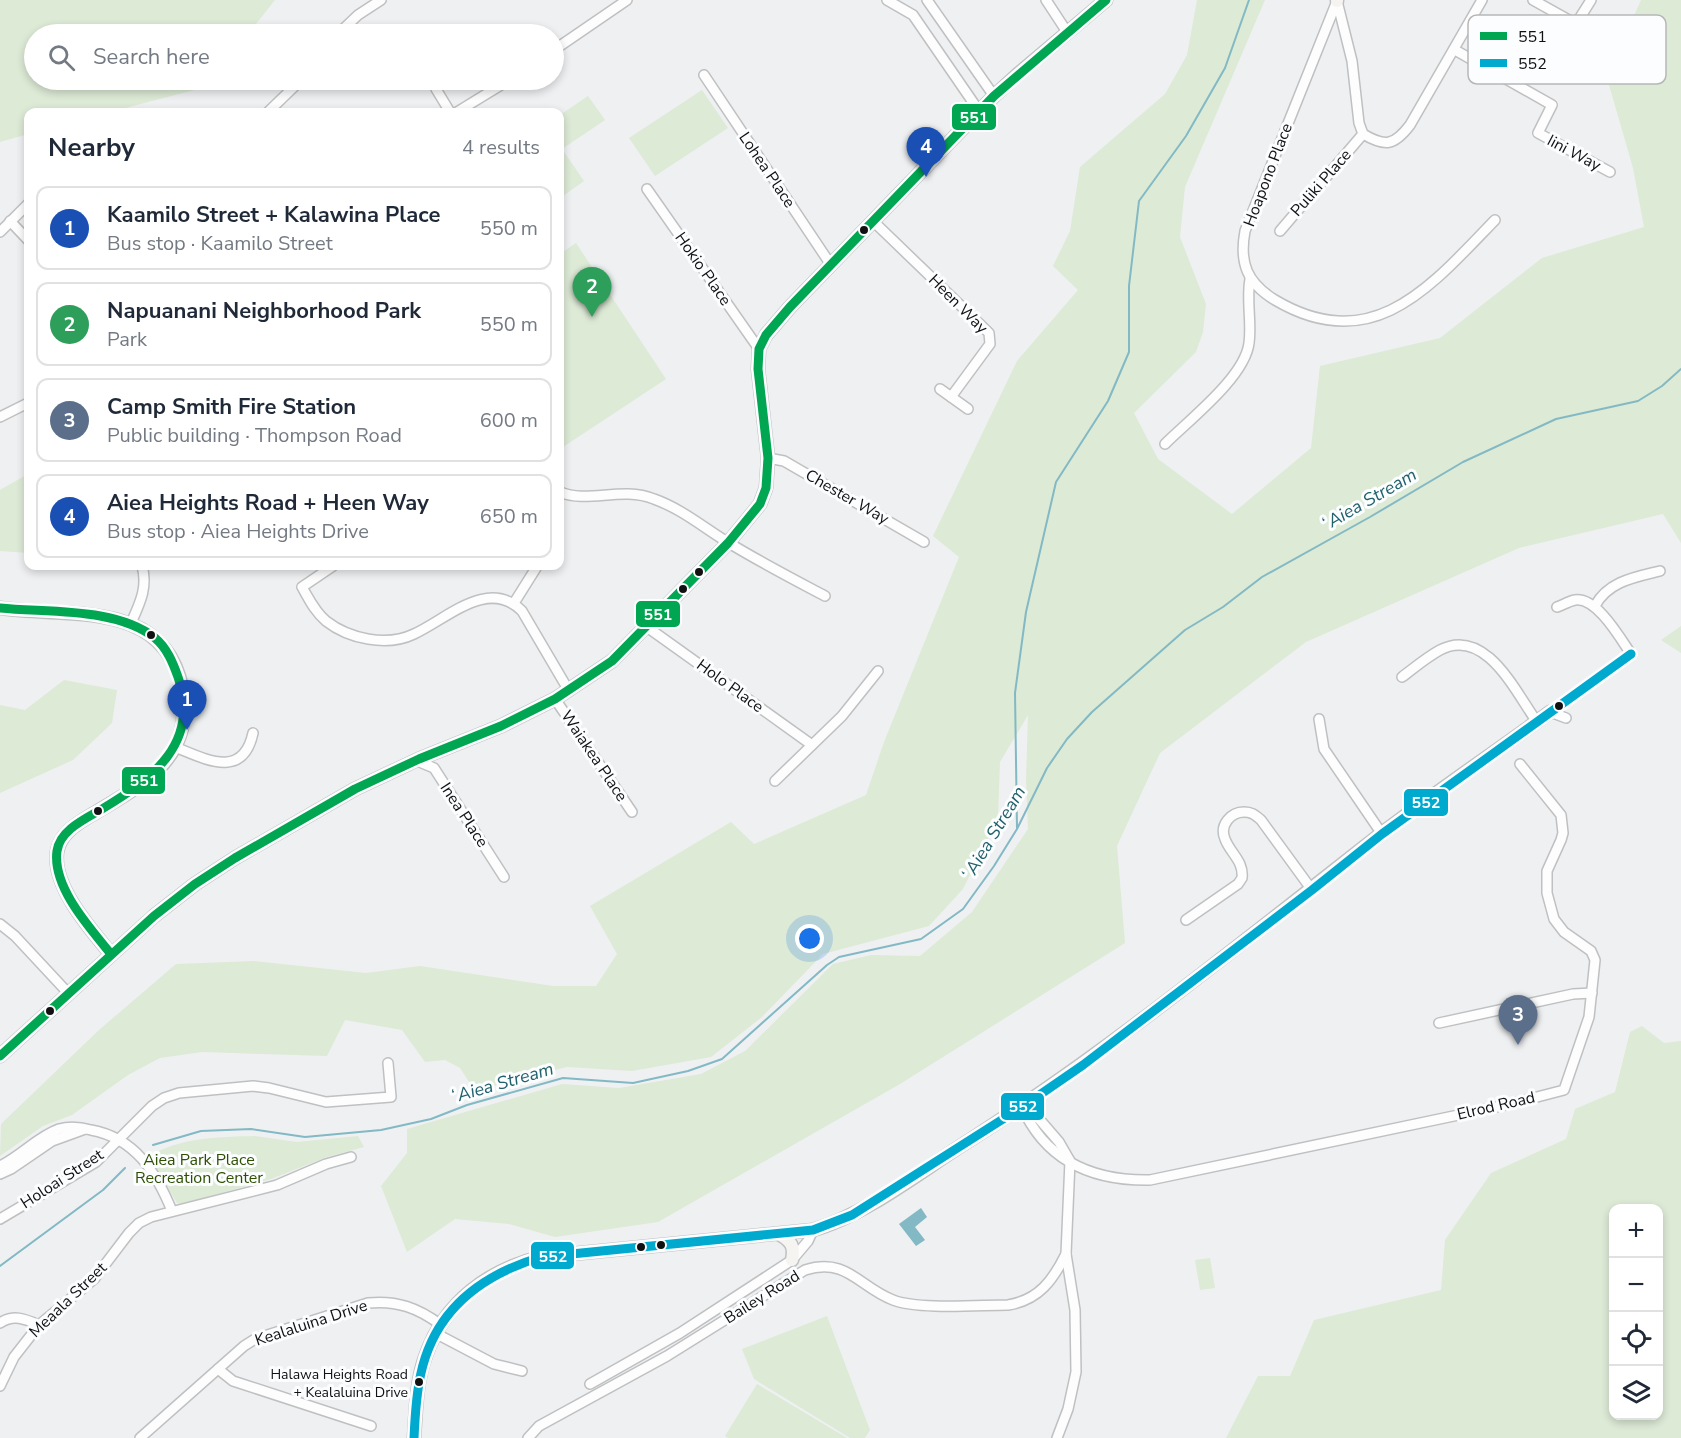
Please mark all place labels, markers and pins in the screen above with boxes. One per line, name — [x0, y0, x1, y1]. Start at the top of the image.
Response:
pin: 4 — [906, 128, 946, 177]
unlabelled marker — [858, 224, 870, 236]
pin: 2 — [572, 268, 612, 317]
unlabelled marker — [693, 566, 705, 578]
unlabelled marker — [677, 583, 689, 595]
unlabelled marker — [145, 629, 157, 641]
pin: 1 — [168, 680, 207, 730]
unlabelled marker — [1553, 700, 1565, 712]
unlabelled marker — [92, 805, 104, 817]
pin: 3 — [1498, 996, 1538, 1045]
unlabelled marker — [44, 1005, 56, 1017]
unlabelled marker — [655, 1239, 667, 1251]
unlabelled marker — [635, 1241, 647, 1253]
place label: Halawa Heights Road + Kealaluina Drive — [270, 1365, 408, 1402]
marker: Halawa Heights Road + Kealaluina Drive — [413, 1376, 425, 1388]

